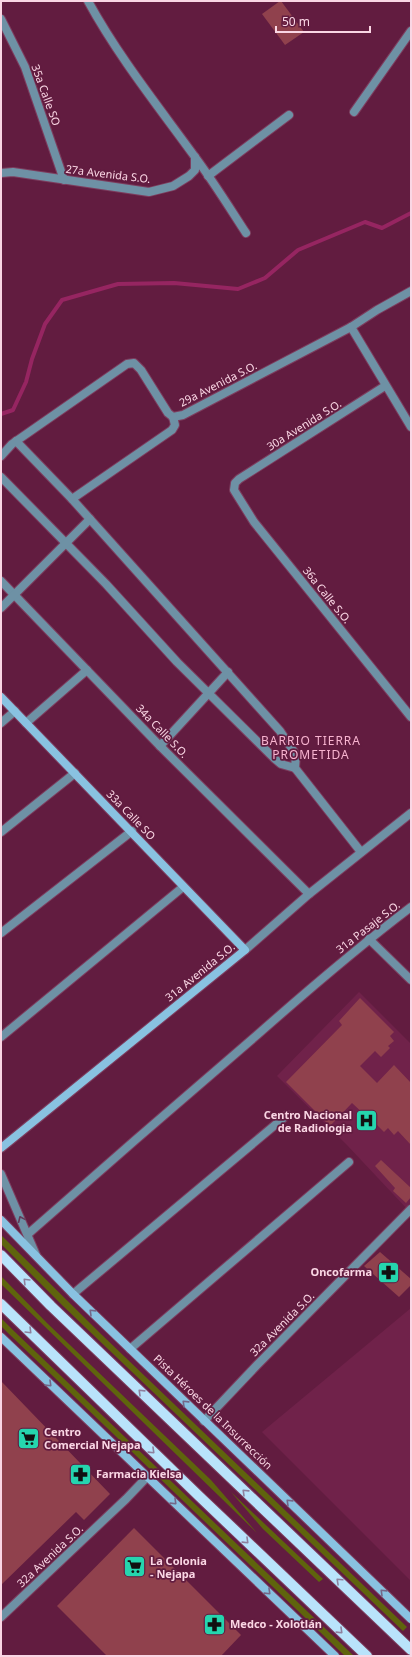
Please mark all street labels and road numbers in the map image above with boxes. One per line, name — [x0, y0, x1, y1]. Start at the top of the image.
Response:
street label: 35a Calle SO — [28, 62, 64, 128]
street label: 27a Avenida S.O. — [65, 161, 151, 186]
street label: 29a Avenida S.O. — [176, 357, 259, 410]
street label: 30a Avenida S.O. — [264, 396, 344, 454]
street label: 36a Calle S.O. — [300, 563, 355, 626]
street label: 34a Calle S.O. — [133, 701, 192, 761]
street label: 33a Calle SO — [104, 786, 159, 843]
street label: 31a Pasaje S.O. — [333, 897, 403, 956]
street label: 31a Avenida S.O. — [162, 939, 238, 1004]
street label: 32a Avenida S.O. — [246, 1288, 317, 1359]
street label: Pista Héroes de la Insurrección — [151, 1351, 276, 1472]
street label: 32a Avenida S.O. — [13, 1521, 86, 1590]

